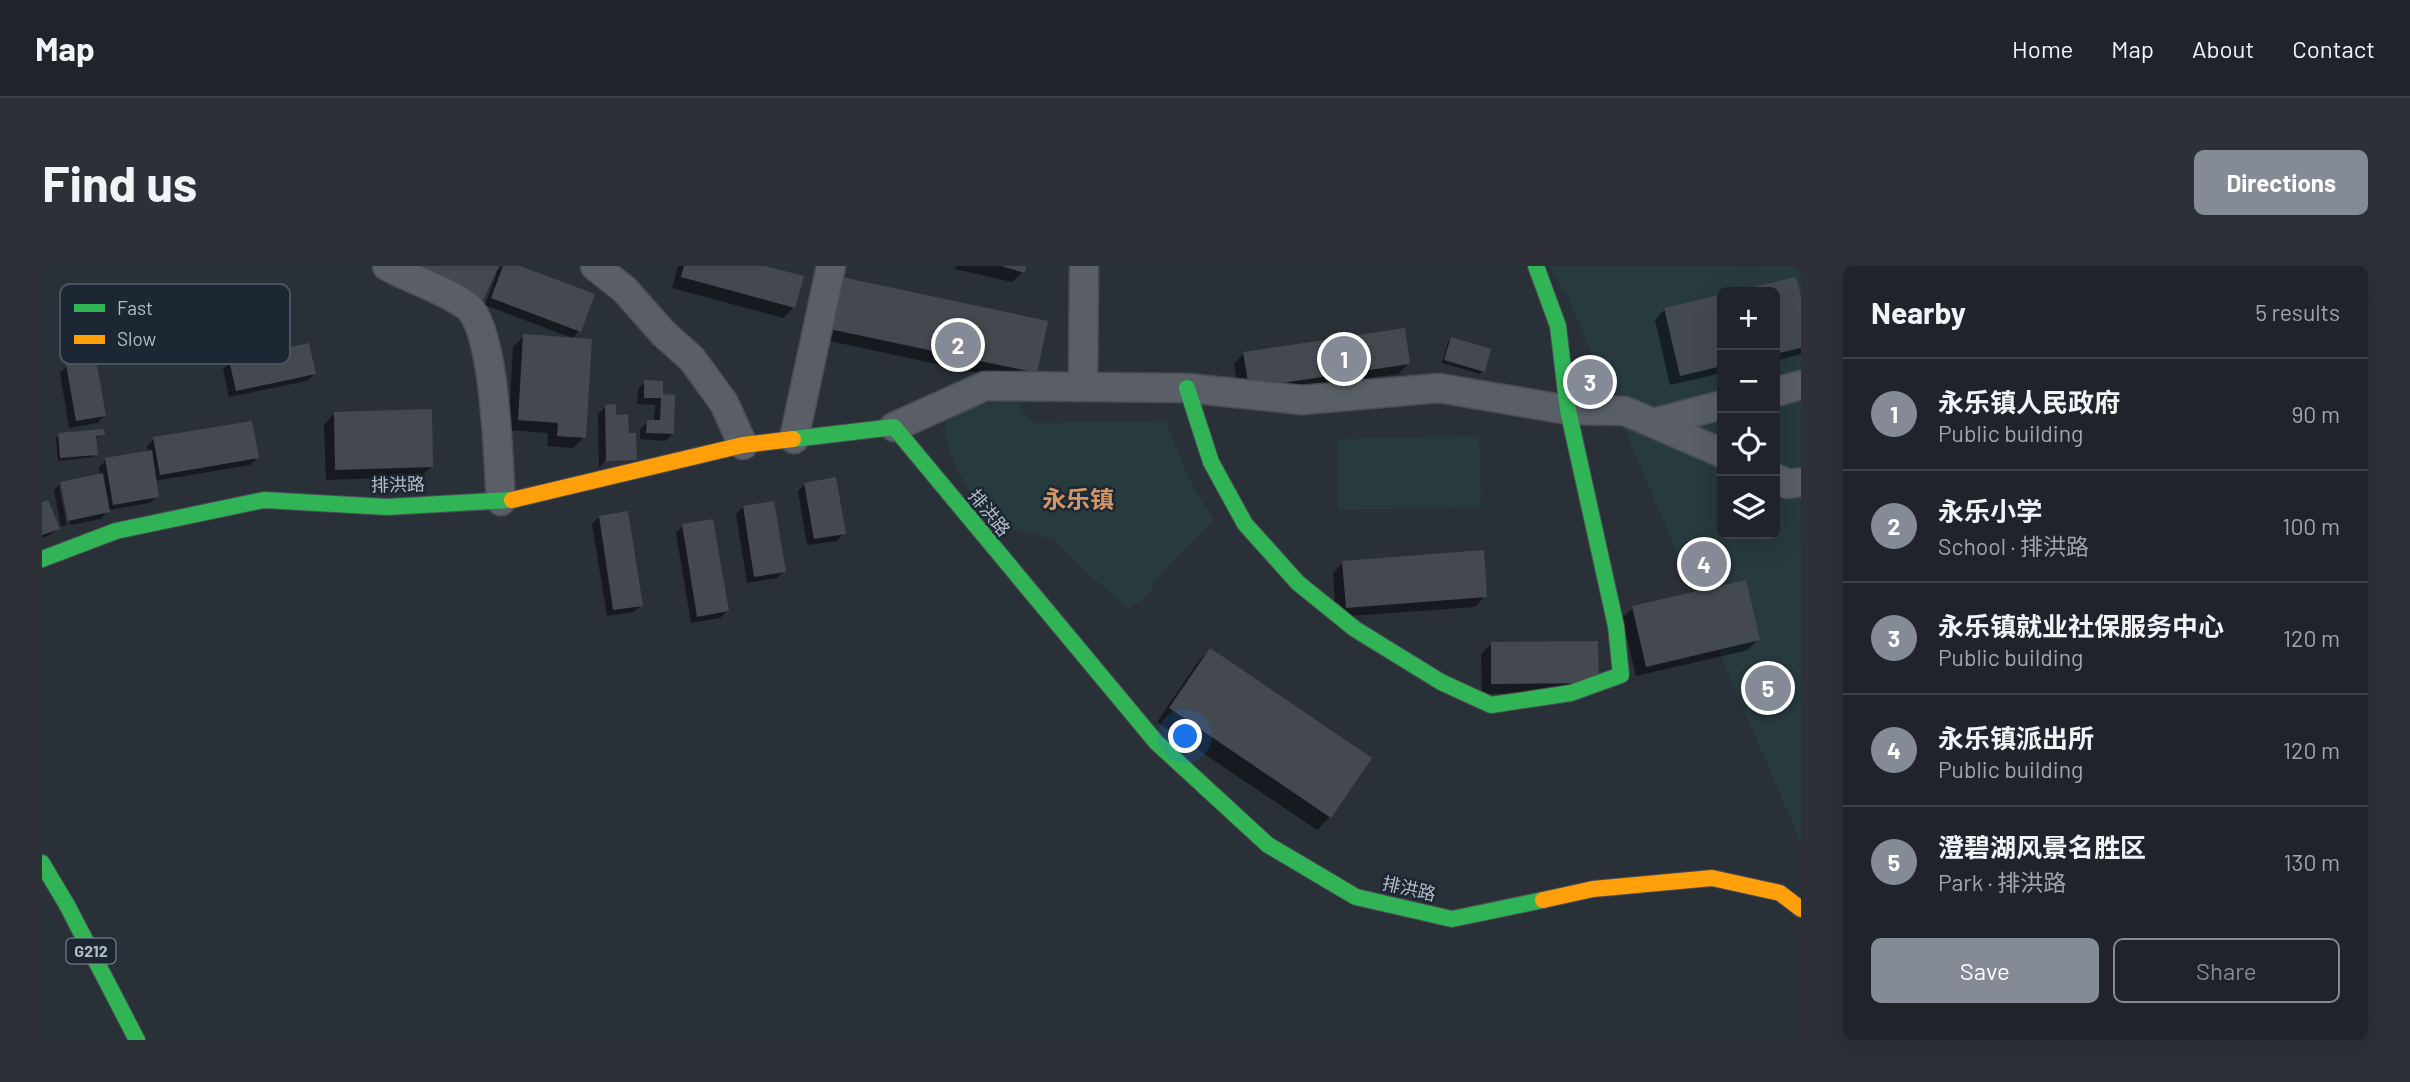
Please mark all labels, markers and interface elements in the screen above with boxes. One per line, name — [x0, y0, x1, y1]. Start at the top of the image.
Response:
text: Map — [35, 28, 95, 68]
text: Home — [2012, 34, 2073, 63]
text: Map — [2111, 34, 2154, 63]
text: About — [2192, 34, 2254, 63]
text: Contact — [2292, 34, 2375, 63]
button: Directions — [2194, 150, 2368, 215]
text: Find us — [42, 153, 197, 212]
legend — [60, 284, 290, 364]
map controls — [1717, 287, 1780, 539]
button: + — [1717, 287, 1780, 350]
text: Nearby — [1871, 294, 1966, 330]
text: Fast — [117, 296, 153, 319]
text: 5 results — [2255, 298, 2340, 326]
pin: 2 — [935, 319, 981, 371]
text: Slow — [117, 327, 156, 350]
pin: 1 — [1321, 333, 1367, 385]
button: − — [1717, 350, 1780, 413]
pin: 3 — [1567, 356, 1613, 408]
text: 永乐镇人民政府 — [1938, 386, 2120, 417]
text: 1 — [1890, 400, 1898, 428]
text: 90 m — [2291, 400, 2340, 428]
button: locate — [1717, 413, 1780, 476]
text: Public building — [1938, 419, 2083, 447]
street label: 排洪路 — [371, 473, 425, 495]
button: layers — [1717, 476, 1780, 539]
street label: 排洪路 — [964, 484, 1015, 540]
district label: 永乐镇 — [1042, 484, 1114, 513]
text: 永乐小学 — [1938, 495, 2042, 526]
text: 2 — [1888, 512, 1900, 540]
text: 100 m — [2282, 512, 2340, 540]
text: School · 排洪路 — [1938, 532, 2089, 560]
pin: 4 — [1681, 538, 1727, 590]
text: 永乐镇就业社保服务中心 — [1938, 610, 2224, 641]
text: 3 — [1888, 624, 1900, 652]
text: 120 m — [2283, 624, 2340, 652]
text: Public building — [1938, 643, 2083, 671]
pin: 5 — [1745, 662, 1791, 714]
your location — [1168, 719, 1202, 753]
text: 永乐镇派出所 — [1938, 722, 2094, 753]
text: 4 — [1887, 736, 1901, 764]
text: 120 m — [2283, 736, 2340, 764]
text: Public building — [1938, 755, 2083, 783]
text: 澄碧湖风景名胜区 — [1938, 831, 2146, 862]
text: 5 — [1888, 848, 1900, 876]
text: 130 m — [2283, 848, 2340, 876]
text: Park · 排洪路 — [1938, 868, 2066, 896]
street label: 排洪路 — [1380, 871, 1438, 905]
road number: G212 — [66, 938, 116, 964]
button: Save — [1871, 938, 2099, 1003]
button: Share — [2113, 938, 2340, 1003]

